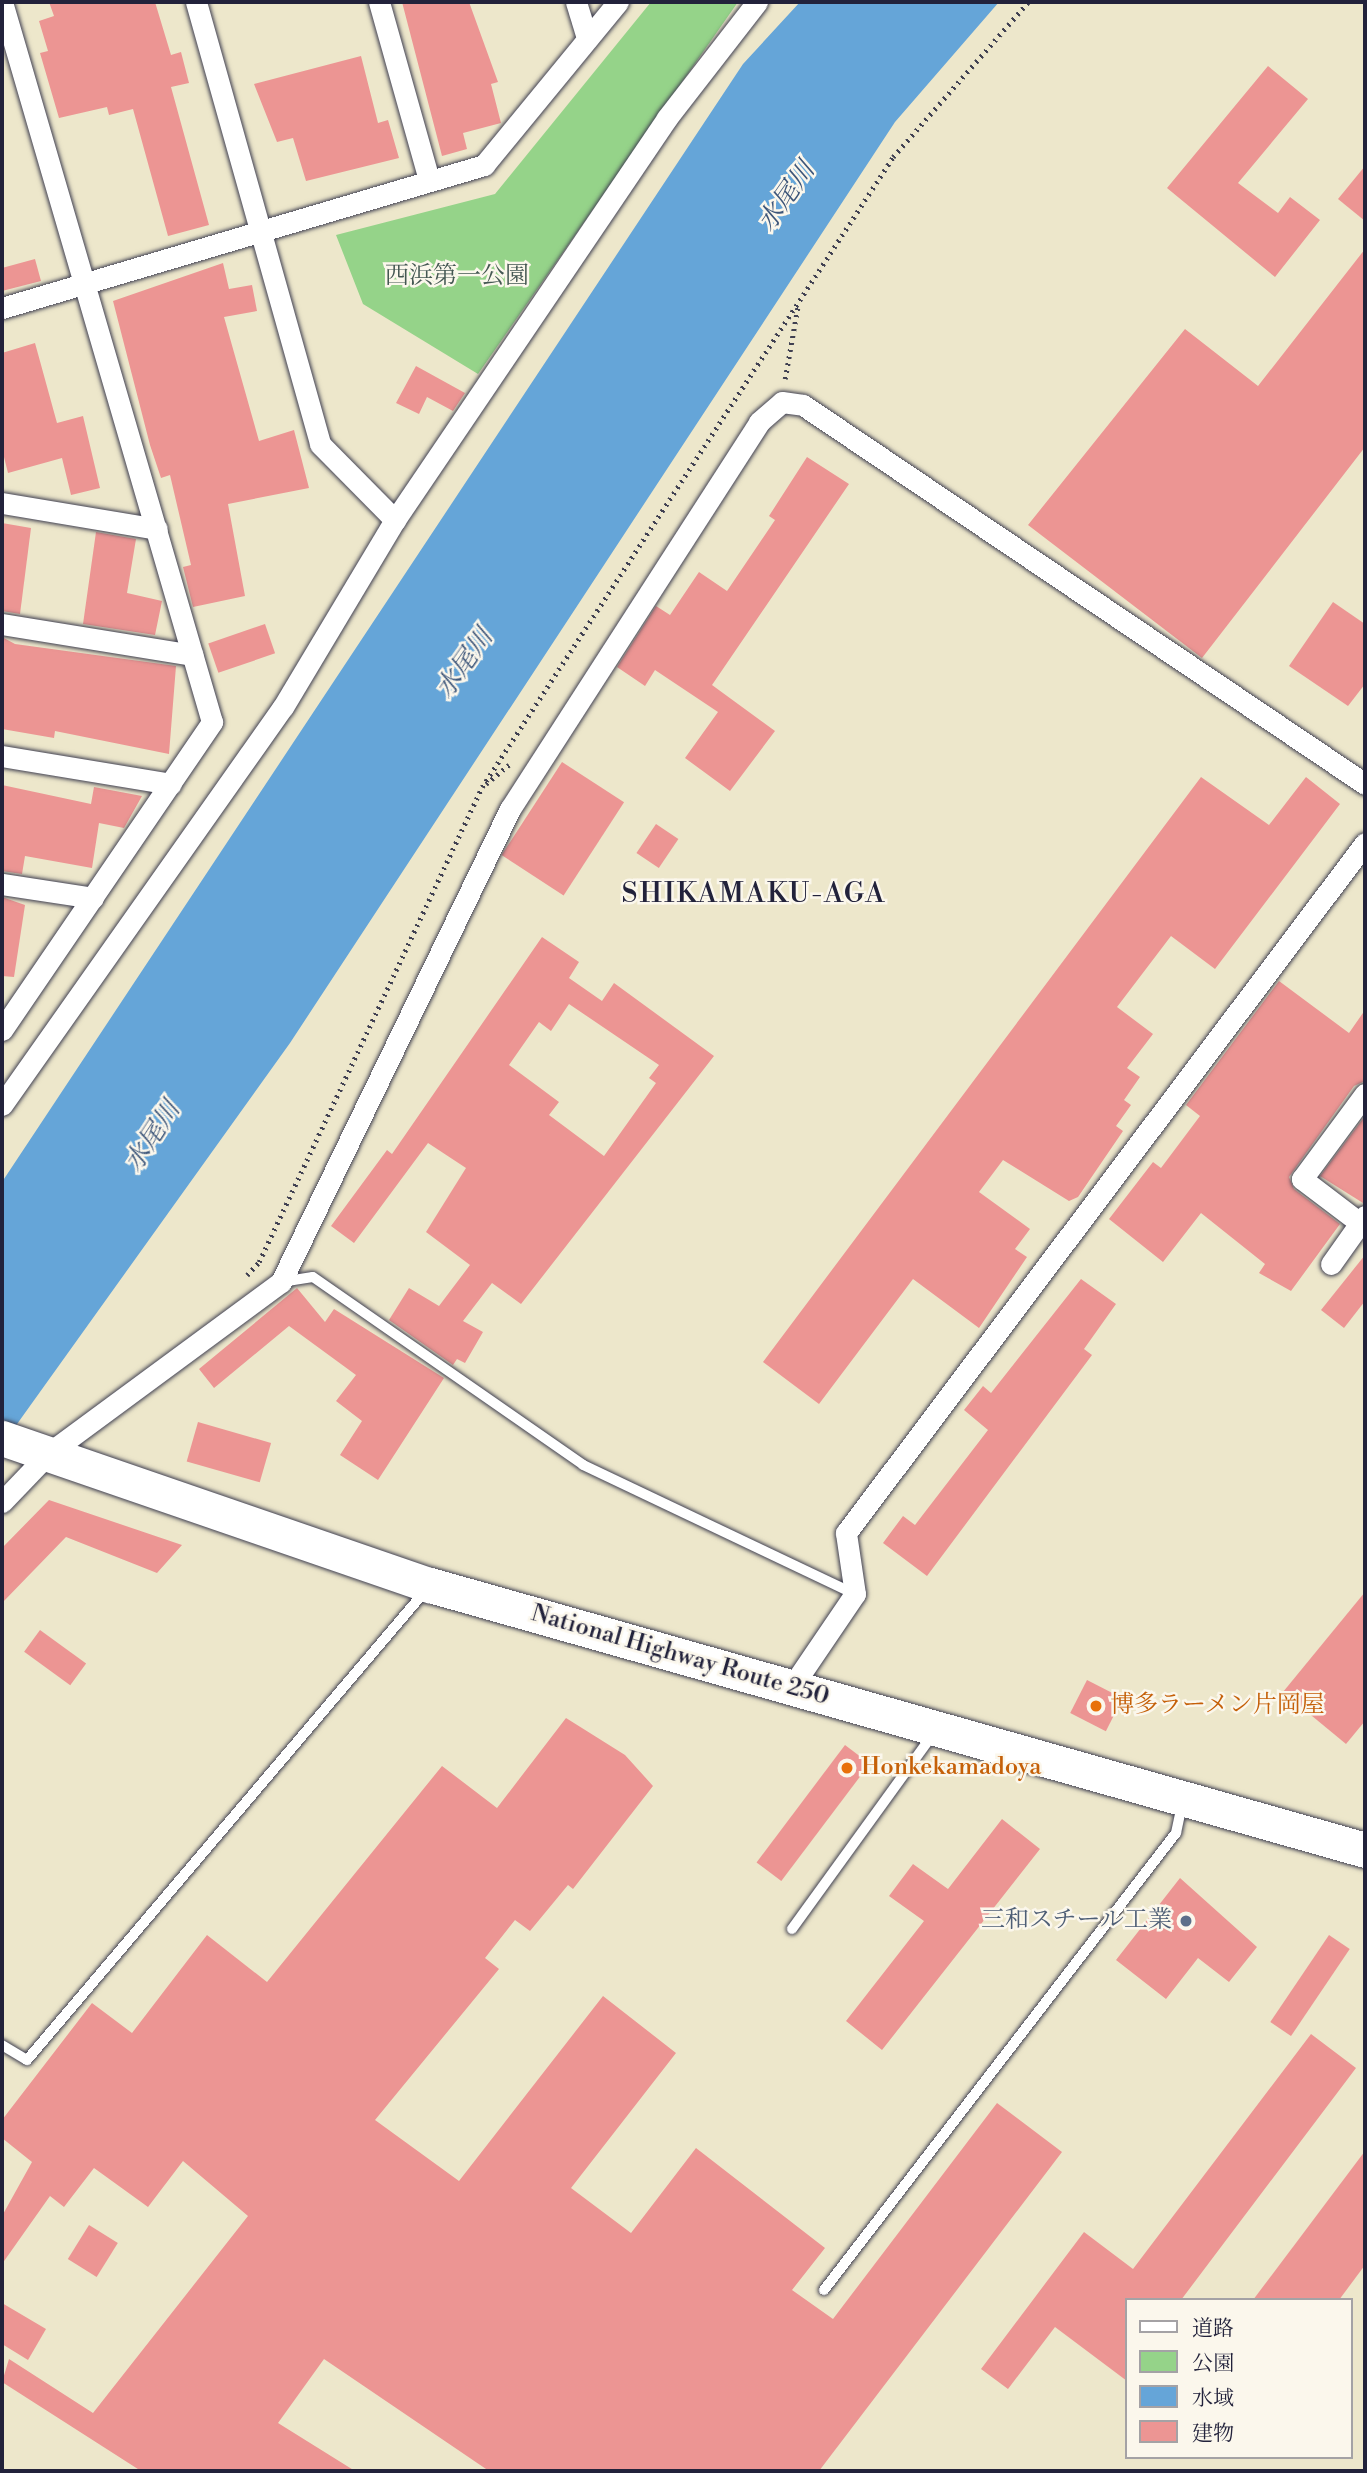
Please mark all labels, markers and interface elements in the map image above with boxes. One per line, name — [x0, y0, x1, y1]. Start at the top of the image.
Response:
water label: 水尾川 — [752, 156, 822, 238]
park label: 西浜第一公園 — [385, 263, 529, 291]
water label: 水尾川 — [430, 623, 500, 705]
district label: SHIKAMAKU-AGA — [623, 877, 885, 911]
water label: 水尾川 — [119, 1096, 187, 1178]
street label: National Highway Route 250 — [528, 1600, 832, 1712]
place label: 博多ラーメン片岡屋 — [1110, 1692, 1326, 1720]
marker: 博多ラーメン片岡屋 — [1088, 1698, 1104, 1714]
place label: Honkekamadoya — [861, 1754, 1041, 1782]
marker: Honkekamadoya — [839, 1760, 855, 1776]
place label: 三和スチール工業 — [980, 1907, 1172, 1935]
marker: 三和スチール工業 — [1178, 1913, 1194, 1929]
legend — [1126, 2298, 1353, 2459]
text: 道路 — [1192, 2316, 1234, 2342]
text: 公園 — [1192, 2351, 1234, 2377]
text: 水域 — [1192, 2386, 1234, 2412]
text: 建物 — [1192, 2421, 1234, 2447]

